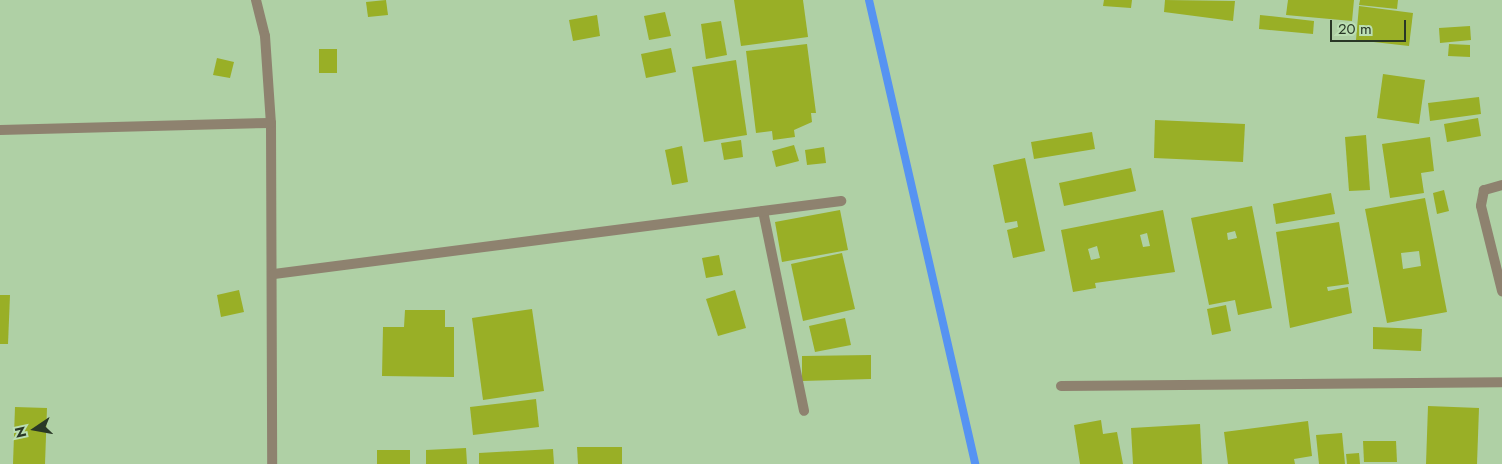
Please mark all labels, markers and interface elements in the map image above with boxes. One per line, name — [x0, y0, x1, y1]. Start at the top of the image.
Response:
scale bar — [1332, 10, 1408, 42]
text: 20 m — [1338, 18, 1372, 40]
north arrow — [10, 404, 60, 454]
text: N — [9, 425, 31, 440]

